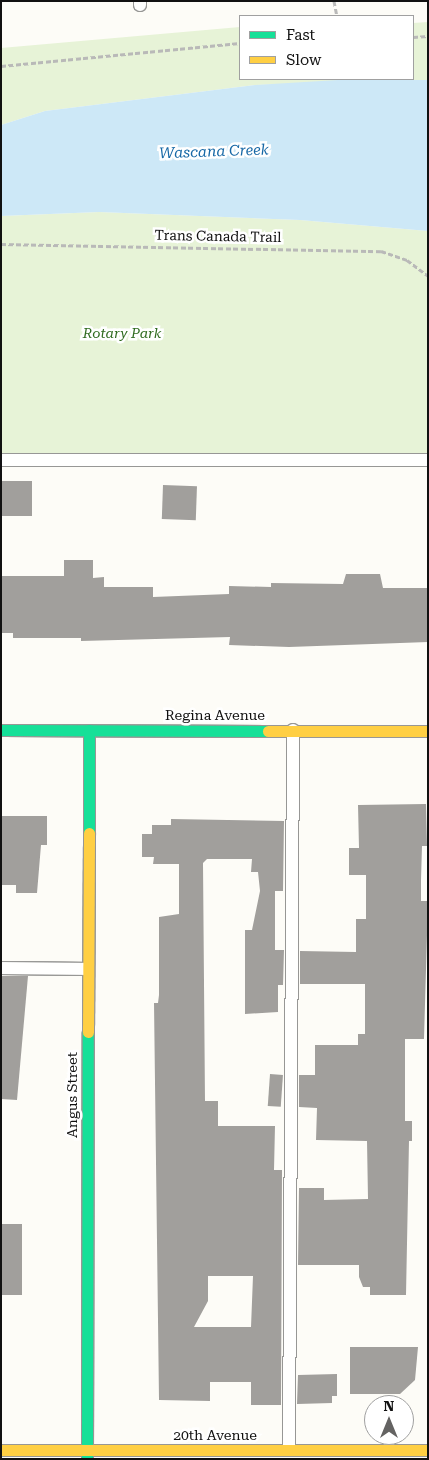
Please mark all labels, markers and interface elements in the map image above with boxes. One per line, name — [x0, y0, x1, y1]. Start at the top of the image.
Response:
legend — [239, 15, 414, 80]
text: Fast — [286, 26, 315, 44]
text: Slow — [286, 51, 321, 69]
water label: Wascana Creek — [159, 141, 269, 163]
street label: Trans Canada Trail — [154, 226, 282, 246]
park label: Rotary Park — [83, 325, 161, 341]
street label: Regina Avenue — [165, 707, 265, 723]
street label: Angus Street — [64, 1052, 80, 1138]
north arrow — [364, 1395, 414, 1445]
text: N — [384, 1398, 394, 1414]
street label: 20th Avenue — [173, 1427, 257, 1443]

